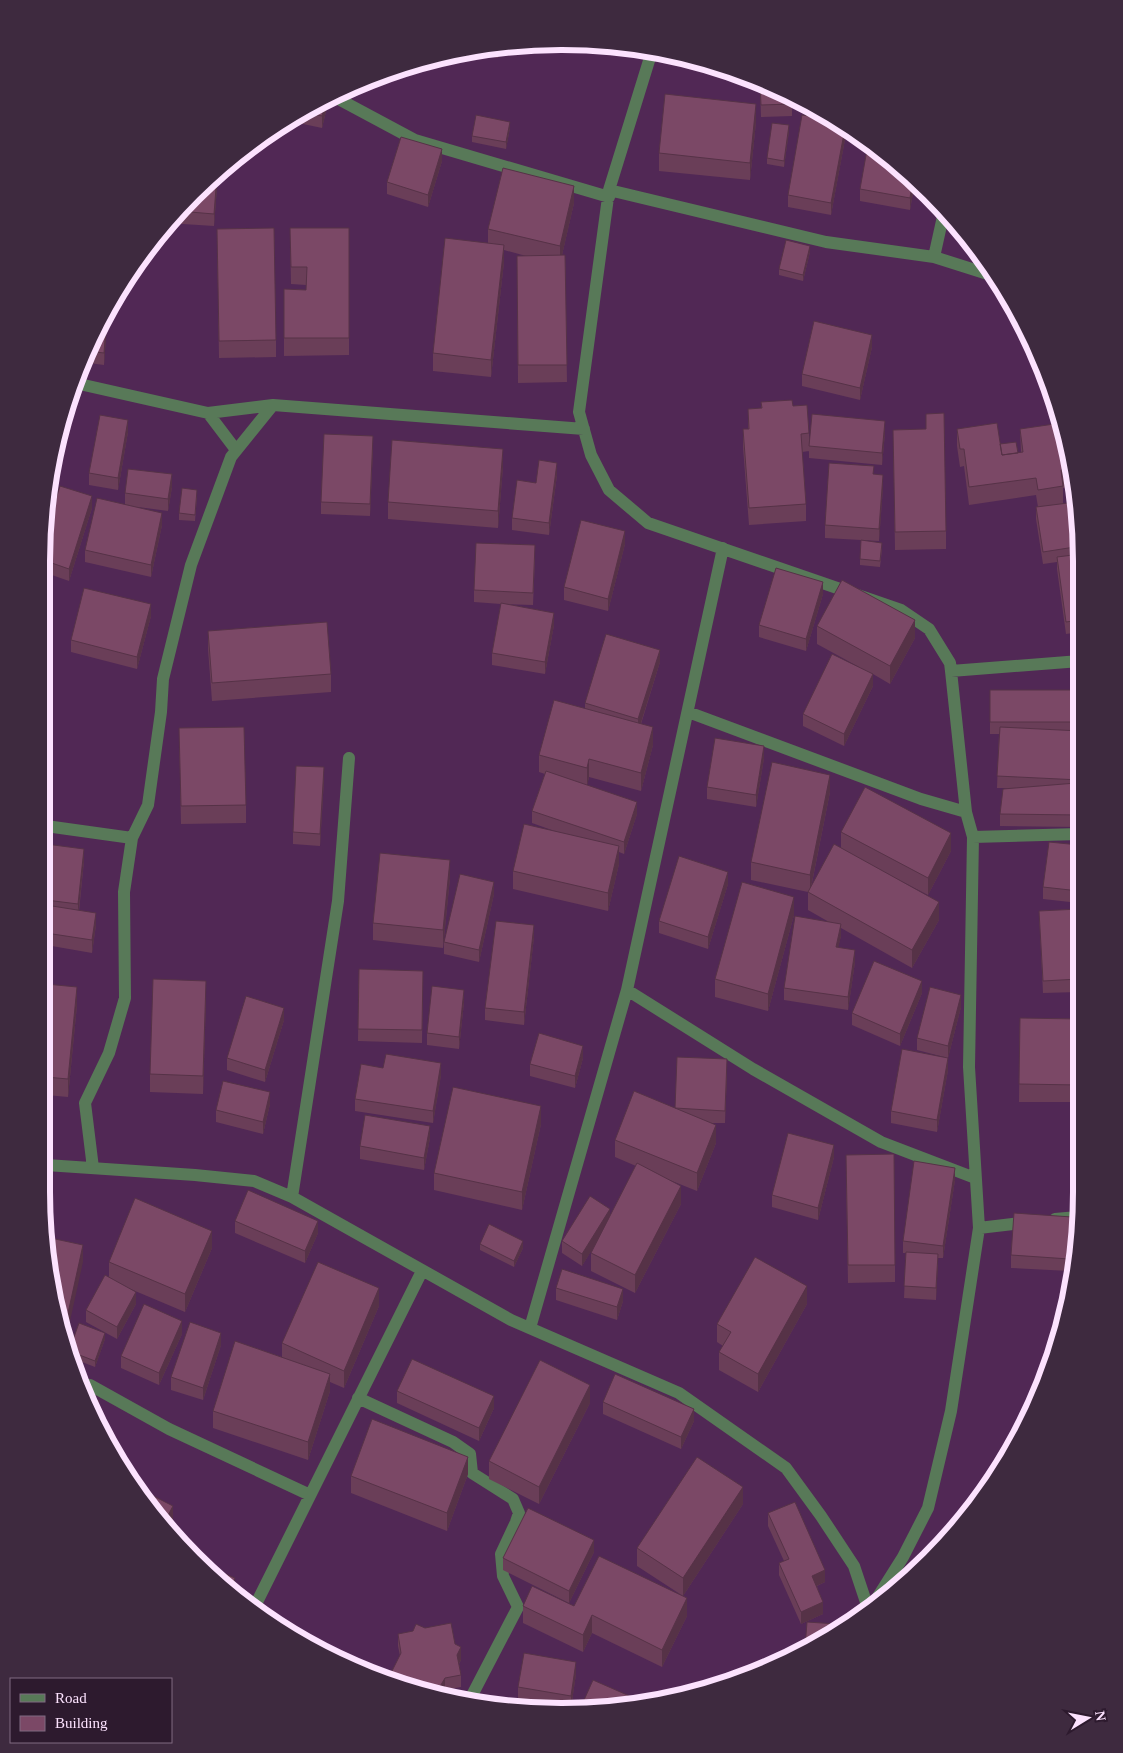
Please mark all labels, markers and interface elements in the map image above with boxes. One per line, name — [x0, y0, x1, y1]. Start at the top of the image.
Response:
legend — [10, 1678, 172, 1743]
text: Road — [55, 1690, 87, 1706]
north arrow — [1063, 1693, 1113, 1743]
text: N — [1092, 1710, 1109, 1722]
text: Building — [55, 1715, 108, 1731]

